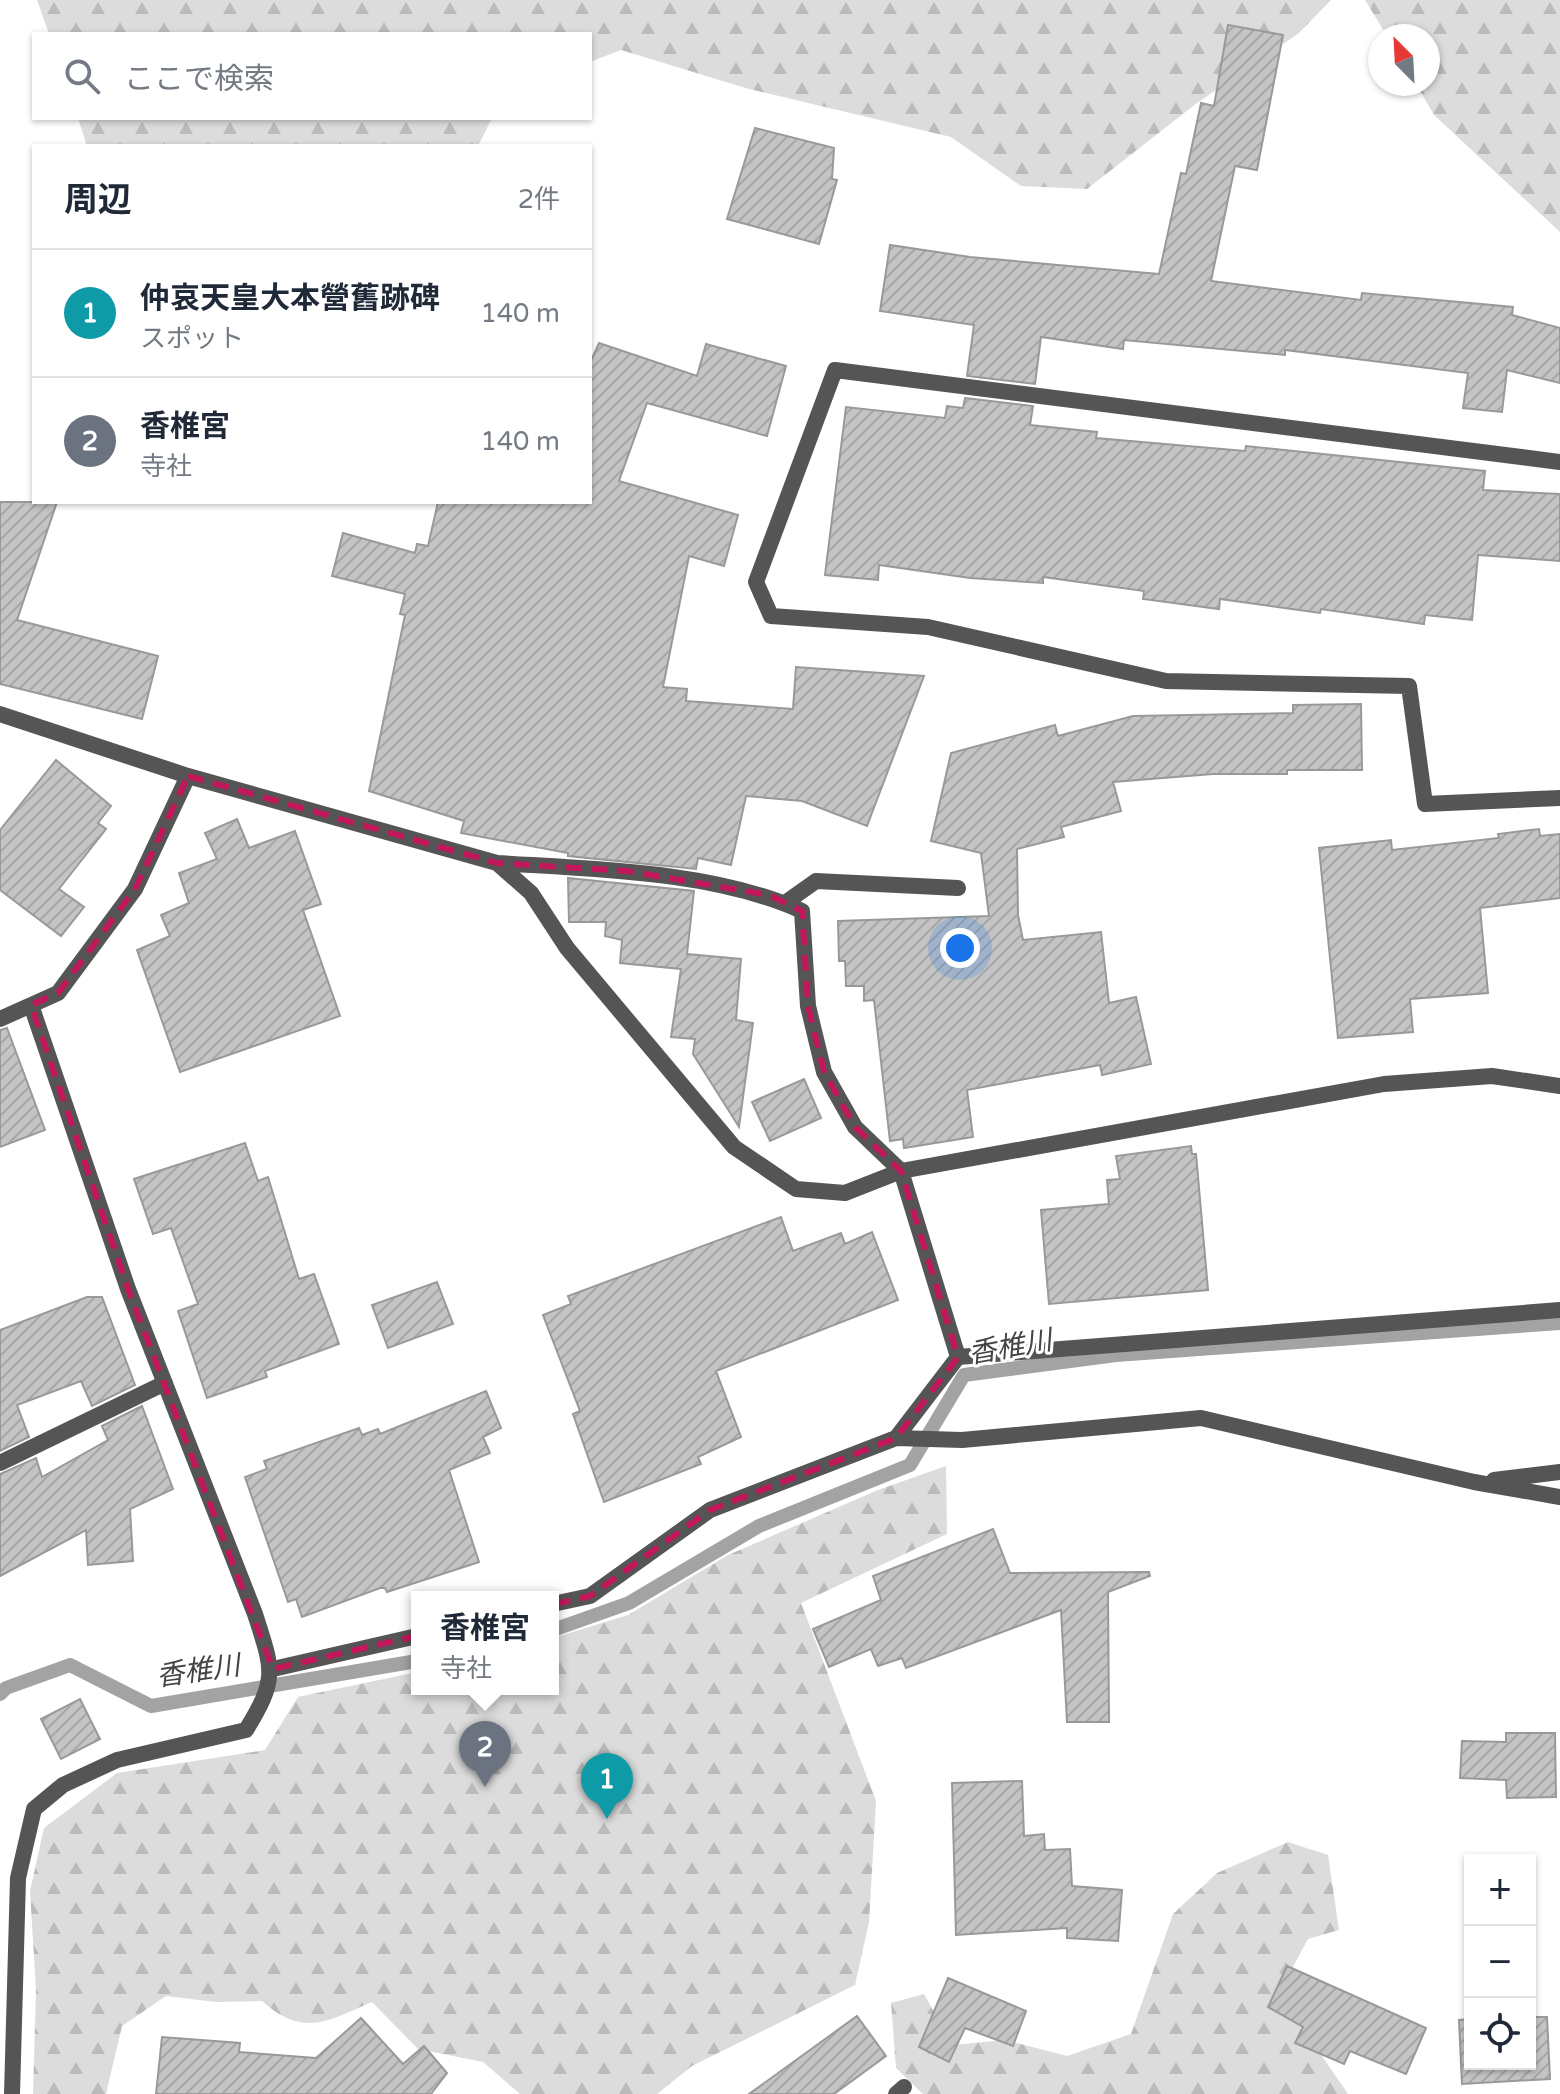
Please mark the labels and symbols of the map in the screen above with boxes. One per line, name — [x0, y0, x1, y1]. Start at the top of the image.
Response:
north arrow — [1368, 24, 1440, 96]
your location — [940, 928, 980, 968]
water label: 香椎川 — [966, 1322, 1057, 1371]
water label: 香椎川 — [154, 1648, 245, 1694]
pin: 2 — [459, 1721, 511, 1787]
pin: 1 — [581, 1753, 633, 1819]

